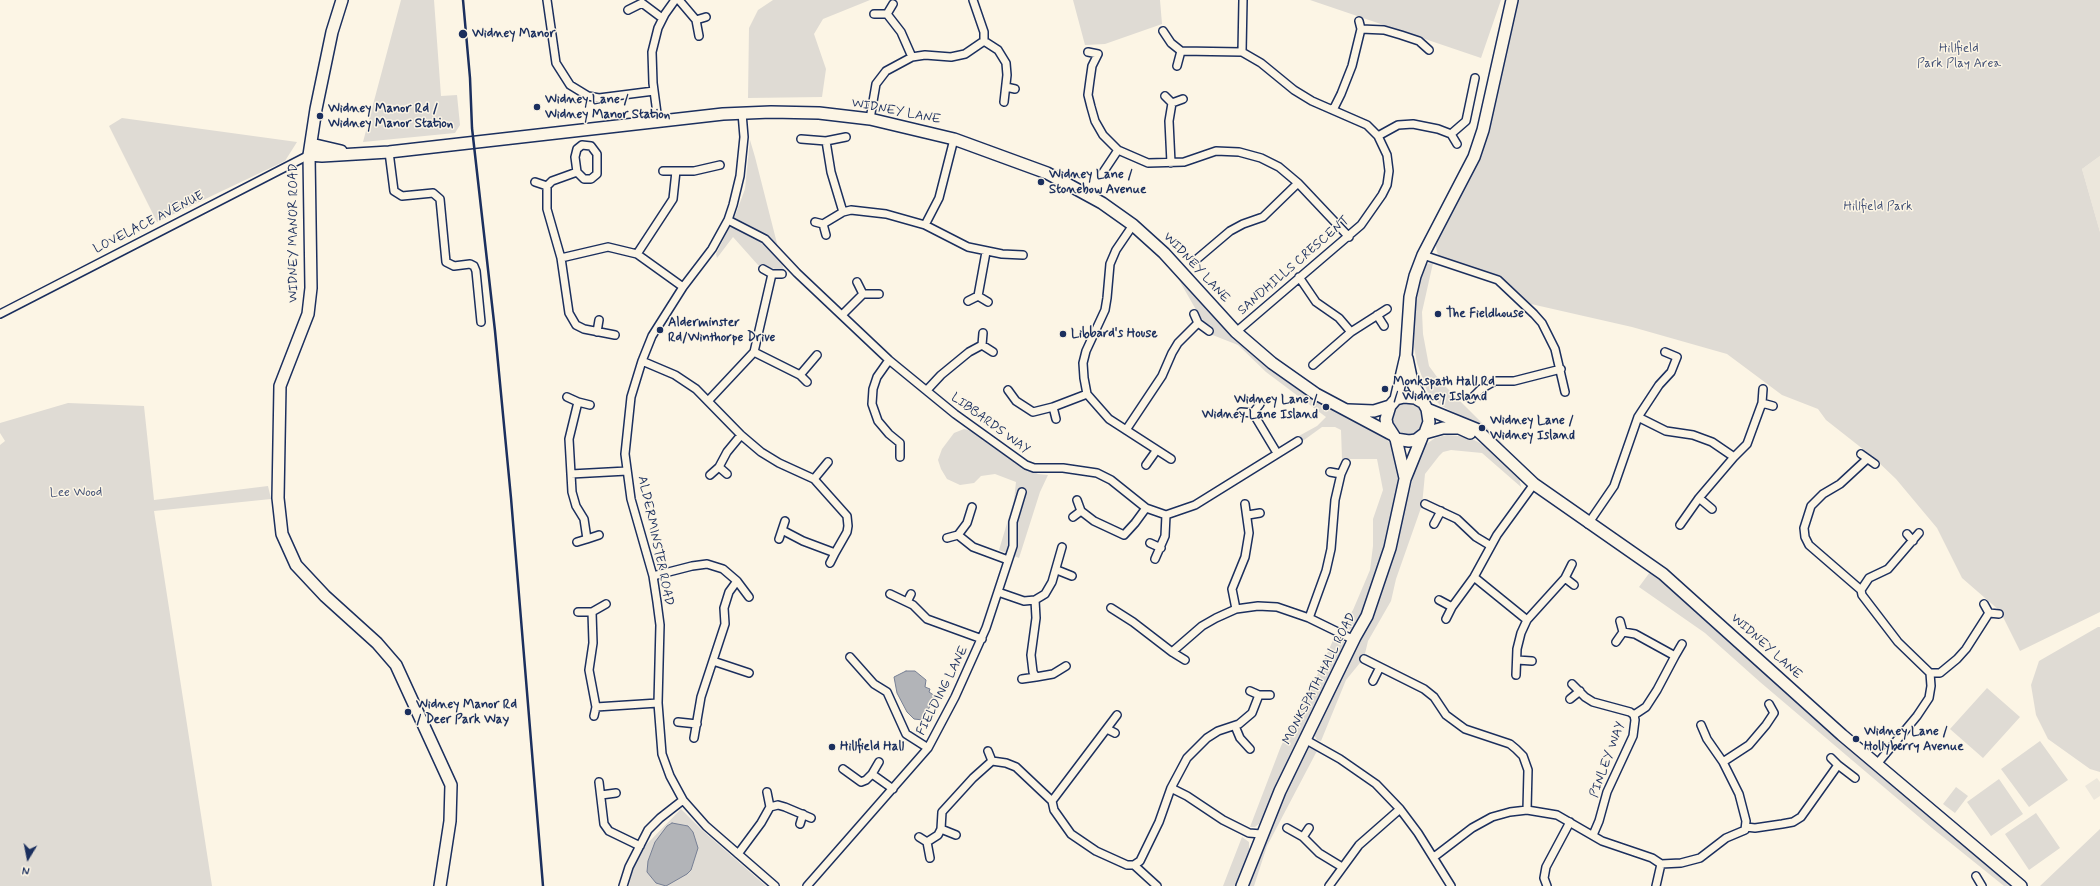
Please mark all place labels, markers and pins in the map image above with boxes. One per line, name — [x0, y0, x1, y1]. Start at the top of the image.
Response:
place label: Widney Manor — [472, 26, 555, 42]
marker: Widney Manor — [457, 28, 469, 40]
place label: Widney Lane / Widney Manor Station — [545, 92, 670, 123]
place label: Widney Manor Rd / Widney Manor Station — [328, 101, 453, 132]
marker: Widney Lane / Widney Manor Station — [532, 102, 542, 112]
marker: Widney Manor Rd / Widney Manor Station — [315, 111, 325, 121]
place label: Widney Lane / Stonebow Avenue — [1049, 167, 1146, 198]
marker: Widney Lane / Stonebow Avenue — [1036, 177, 1046, 187]
place label: The Fieldhouse — [1446, 306, 1524, 322]
marker: The Fieldhouse — [1433, 309, 1443, 319]
place label: Alderminster Rd/Winthorpe Drive — [668, 315, 775, 346]
marker: Alderminster Rd/Winthorpe Drive — [655, 325, 665, 335]
place label: Libbard's House — [1071, 326, 1158, 342]
marker: Libbard's House — [1058, 329, 1068, 339]
place label: Monkspath Hall Rd / Widney Island — [1393, 374, 1495, 405]
marker: Monkspath Hall Rd / Widney Island — [1380, 384, 1390, 394]
place label: Widney Lane / Widney Lane Island — [1202, 392, 1318, 423]
marker: Widney Lane / Widney Lane Island — [1321, 402, 1331, 412]
place label: Widney Lane / Widney Island — [1490, 413, 1575, 444]
marker: Widney Lane / Widney Island — [1477, 423, 1487, 433]
place label: Widney Manor Rd / Deer Park Way — [416, 697, 517, 728]
marker: Widney Manor Rd / Deer Park Way — [403, 707, 413, 717]
place label: Widney Lane / Hollyberry Avenue — [1864, 724, 1964, 755]
marker: Widney Lane / Hollyberry Avenue — [1851, 734, 1861, 744]
place label: Hillfield Hall — [840, 739, 904, 755]
marker: Hillfield Hall — [827, 742, 837, 752]

